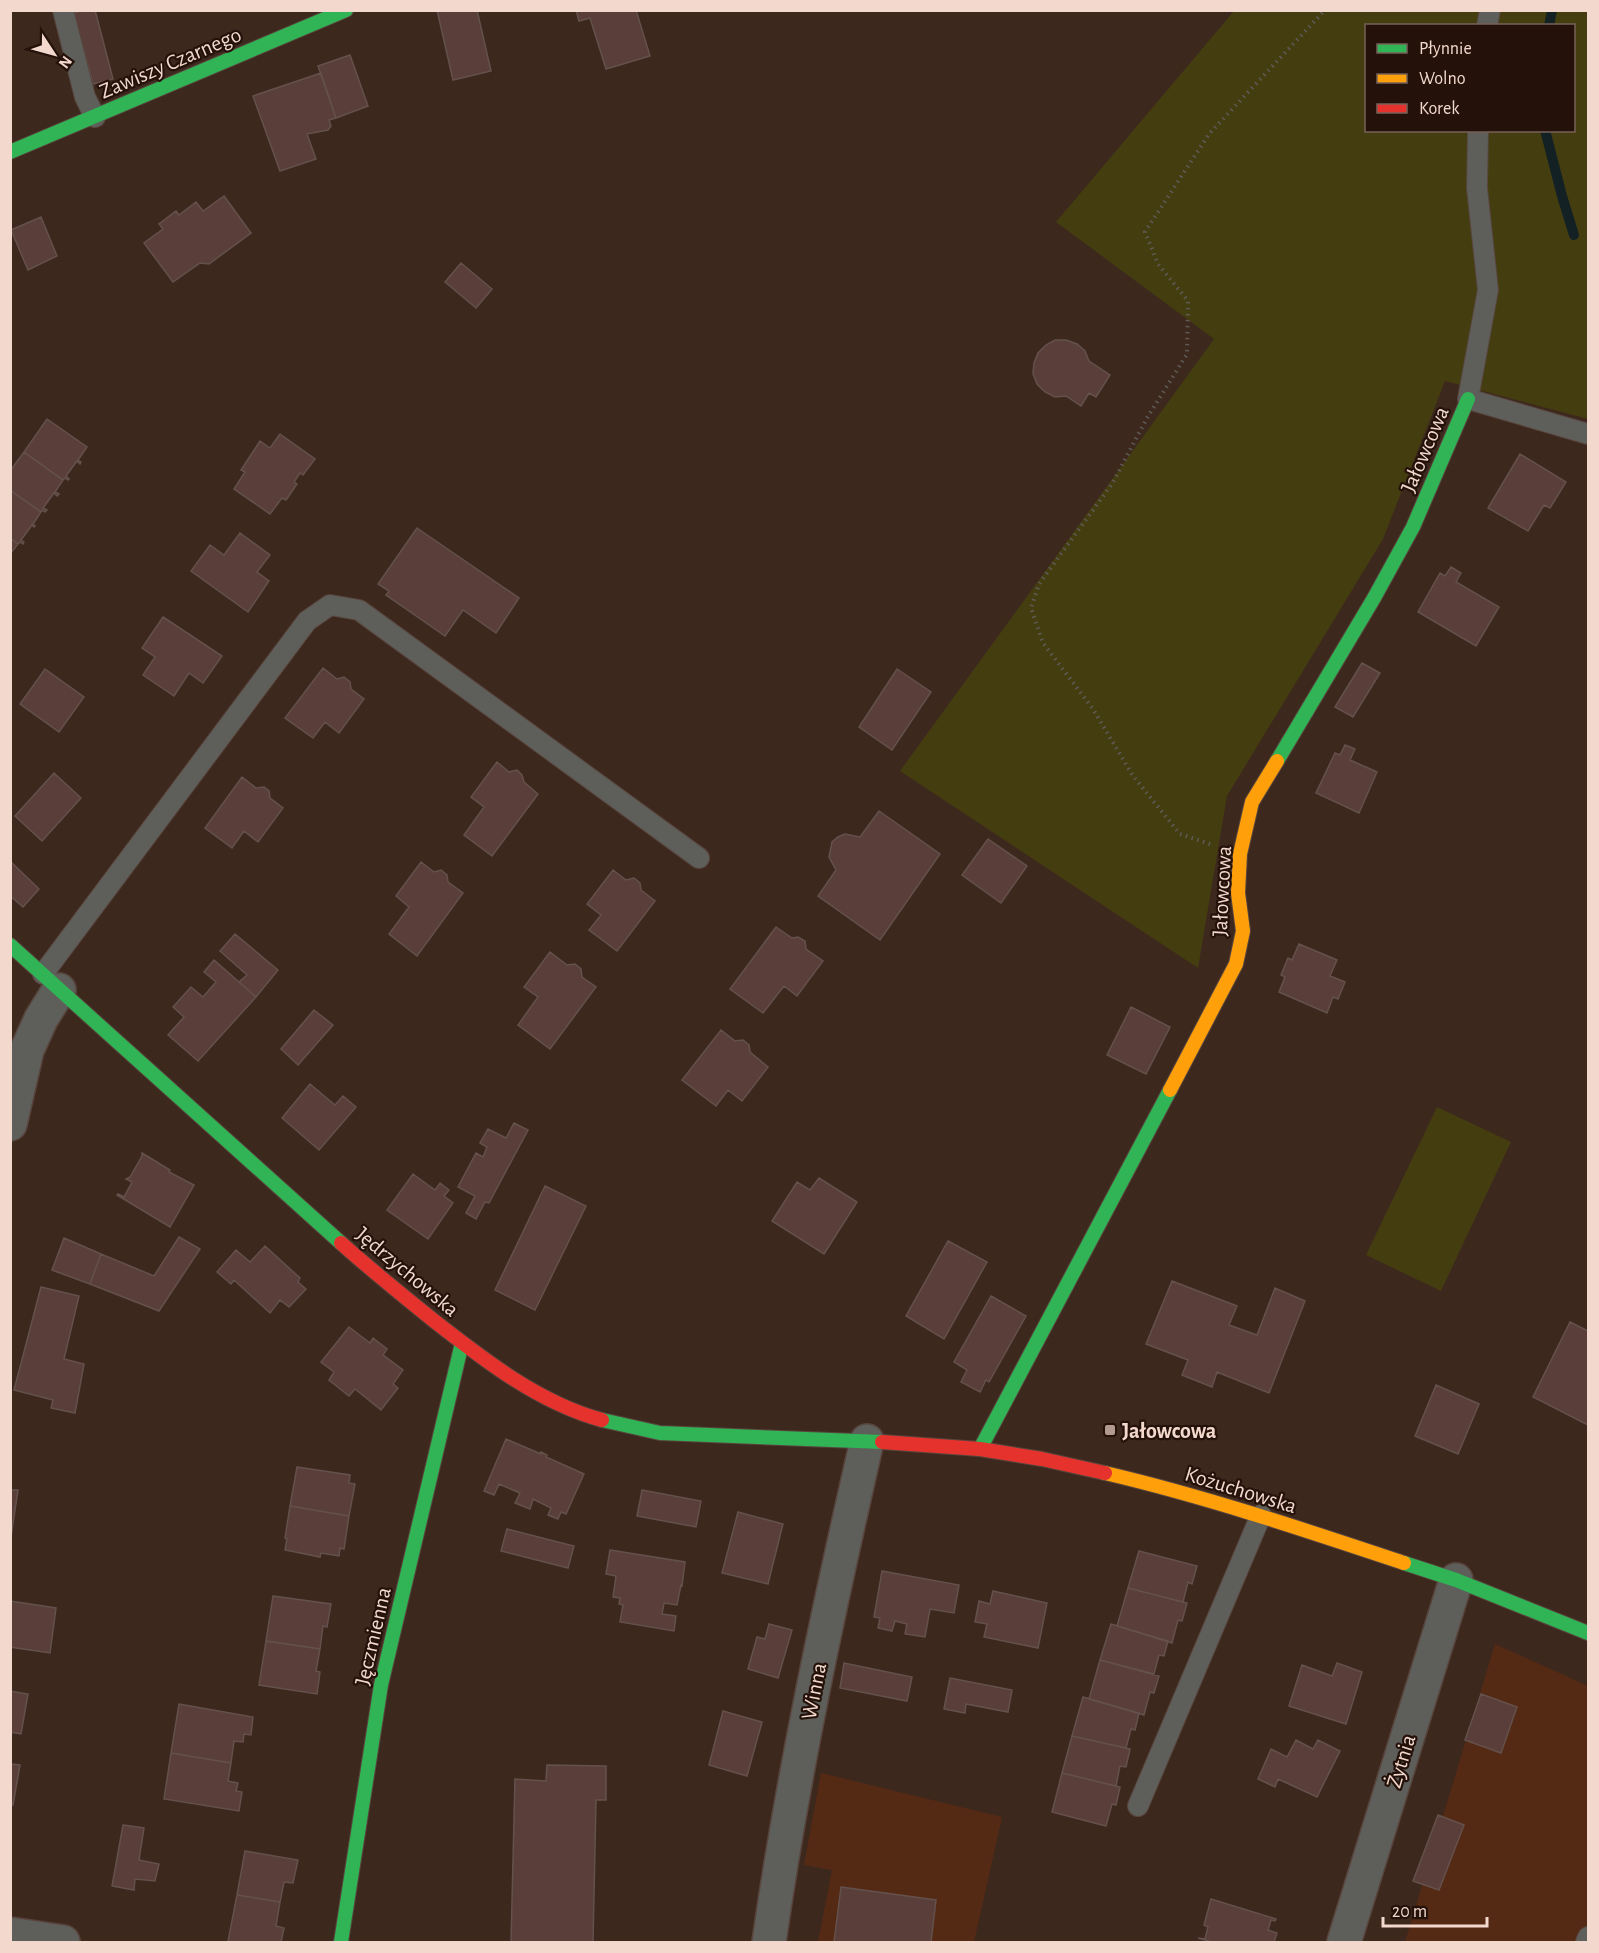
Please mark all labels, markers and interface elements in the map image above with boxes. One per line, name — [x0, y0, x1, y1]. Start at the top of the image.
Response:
street label: Zawiszy Czarnego — [96, 23, 245, 103]
north arrow — [24, 24, 84, 84]
legend — [1365, 24, 1575, 132]
text: Płynnie — [1419, 40, 1472, 58]
text: N — [56, 53, 75, 71]
text: Wolno — [1419, 70, 1466, 88]
text: Korek — [1419, 100, 1460, 118]
street label: Jałowcowa — [1397, 403, 1453, 496]
street label: Jałowcowa — [1209, 845, 1235, 937]
street label: Jędrzychowska — [352, 1223, 463, 1321]
place label: Jałowcowa — [1122, 1420, 1217, 1442]
marker: Jałowcowa — [1103, 1423, 1117, 1437]
street label: Kożuchowska — [1182, 1463, 1299, 1517]
street label: Jęczmienna — [351, 1585, 395, 1687]
street label: Winna — [798, 1661, 830, 1722]
street label: Żytnia — [1382, 1732, 1419, 1791]
scale bar — [1383, 1890, 1486, 1928]
text: 20 m — [1392, 1903, 1427, 1921]

